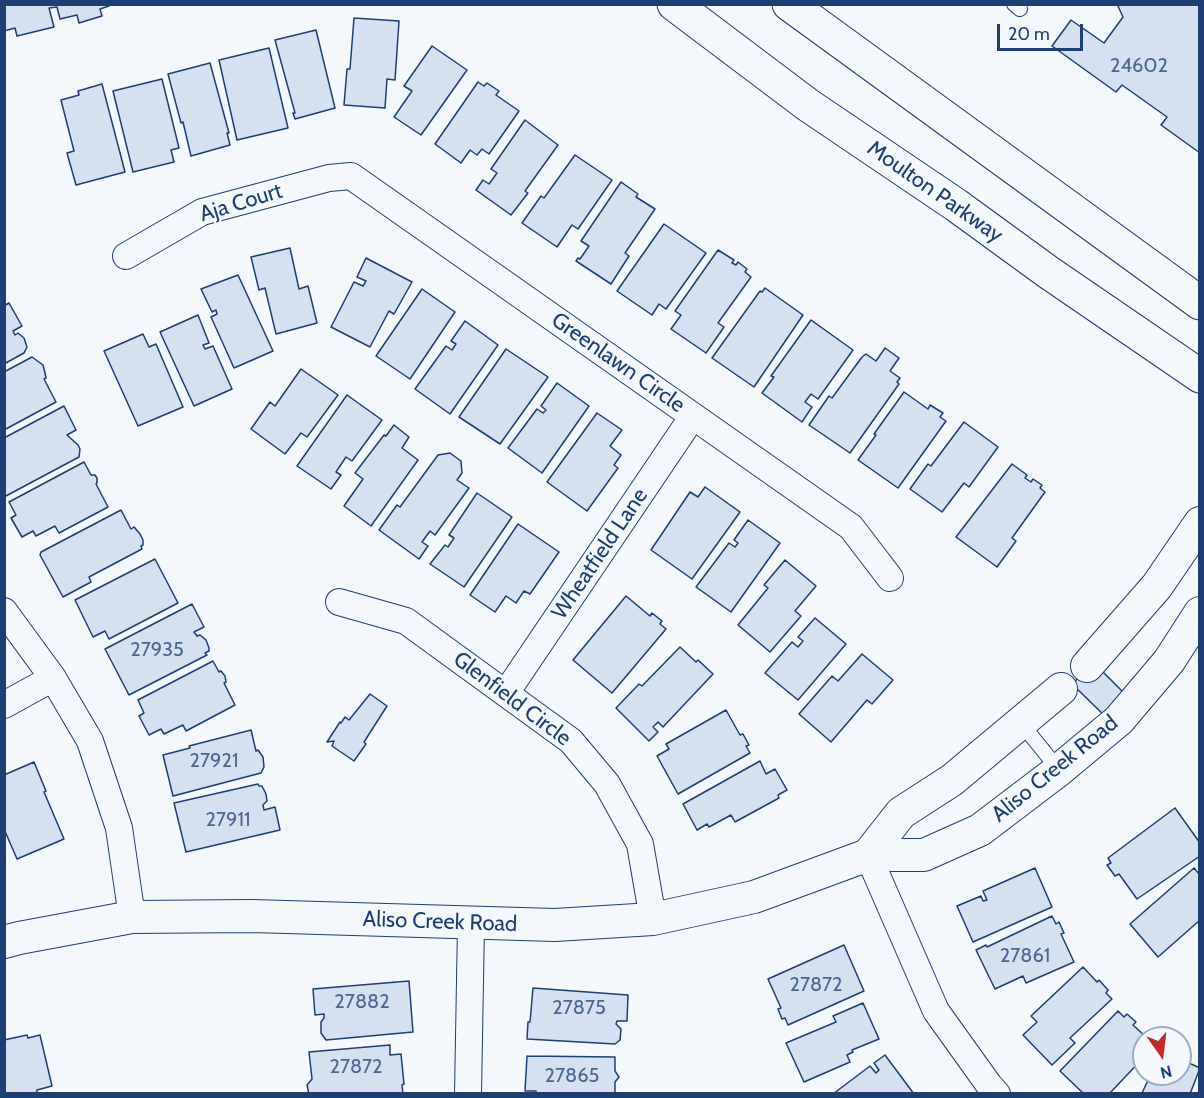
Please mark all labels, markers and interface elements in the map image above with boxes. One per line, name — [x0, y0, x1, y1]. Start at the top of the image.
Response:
scale bar — [1000, 12, 1086, 50]
text: 20 m — [1008, 23, 1050, 45]
house number: 24602 — [1110, 54, 1168, 78]
street label: Moulton Parkway — [862, 135, 1008, 249]
street label: Aja Court — [197, 178, 285, 228]
street label: Greenlawn Circle — [546, 307, 690, 419]
street label: Wheatfield Lane — [546, 483, 654, 625]
house number: 27935 — [130, 638, 184, 662]
street label: Glenfield Circle — [448, 646, 576, 752]
street label: Aliso Creek Road — [987, 710, 1123, 828]
house number: 27921 — [190, 749, 238, 773]
house number: 27911 — [206, 808, 250, 832]
street label: Aliso Creek Road — [362, 906, 518, 938]
house number: 27861 — [1000, 944, 1050, 968]
house number: 27872 — [789, 973, 843, 997]
house number: 27882 — [334, 990, 390, 1014]
house number: 27875 — [552, 996, 606, 1020]
north arrow — [1132, 1026, 1192, 1086]
house number: 27872 — [329, 1055, 383, 1079]
text: N — [1158, 1061, 1174, 1083]
house number: 27865 — [545, 1064, 599, 1088]

